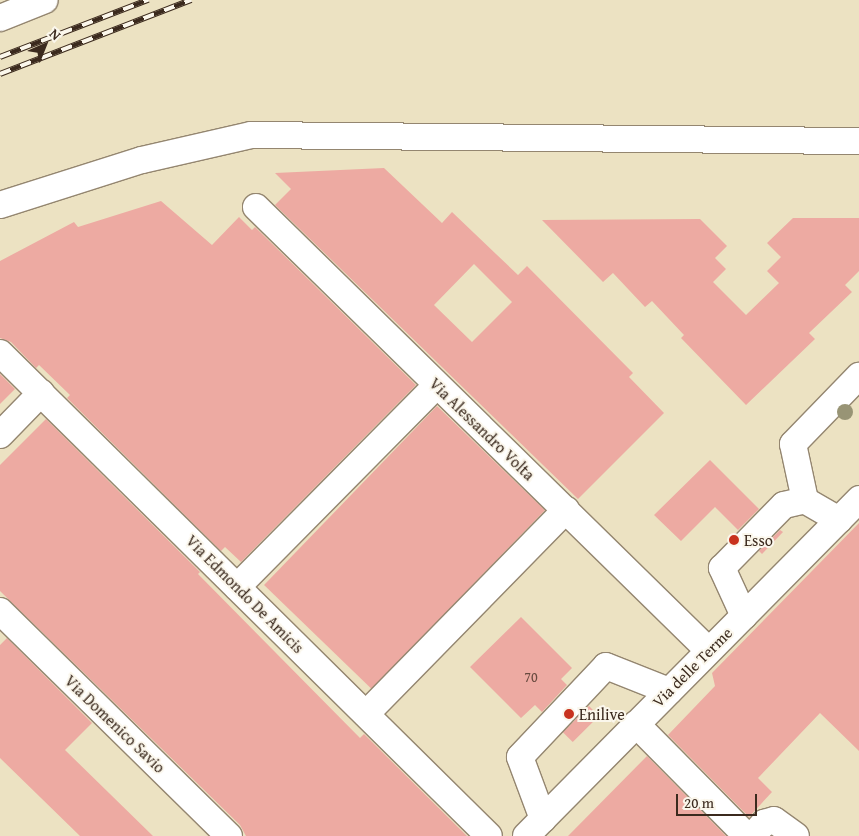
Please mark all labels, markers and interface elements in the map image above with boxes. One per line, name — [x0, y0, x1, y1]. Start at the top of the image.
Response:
north arrow — [20, 20, 70, 70]
text: N — [45, 24, 66, 45]
street label: Via Alessandro Volta — [425, 374, 539, 484]
place label: Esso — [744, 530, 773, 550]
street label: Via Edmondo De Amicis — [182, 531, 308, 657]
marker: Esso — [728, 534, 740, 546]
street label: Via delle Terme — [648, 623, 736, 711]
house number: 70 — [524, 669, 538, 685]
street label: Via Domenico Savio — [61, 671, 169, 777]
place label: Enilive — [579, 704, 625, 724]
marker: Enilive — [563, 708, 575, 720]
scale bar — [679, 784, 760, 816]
text: 20 m — [684, 792, 714, 813]

